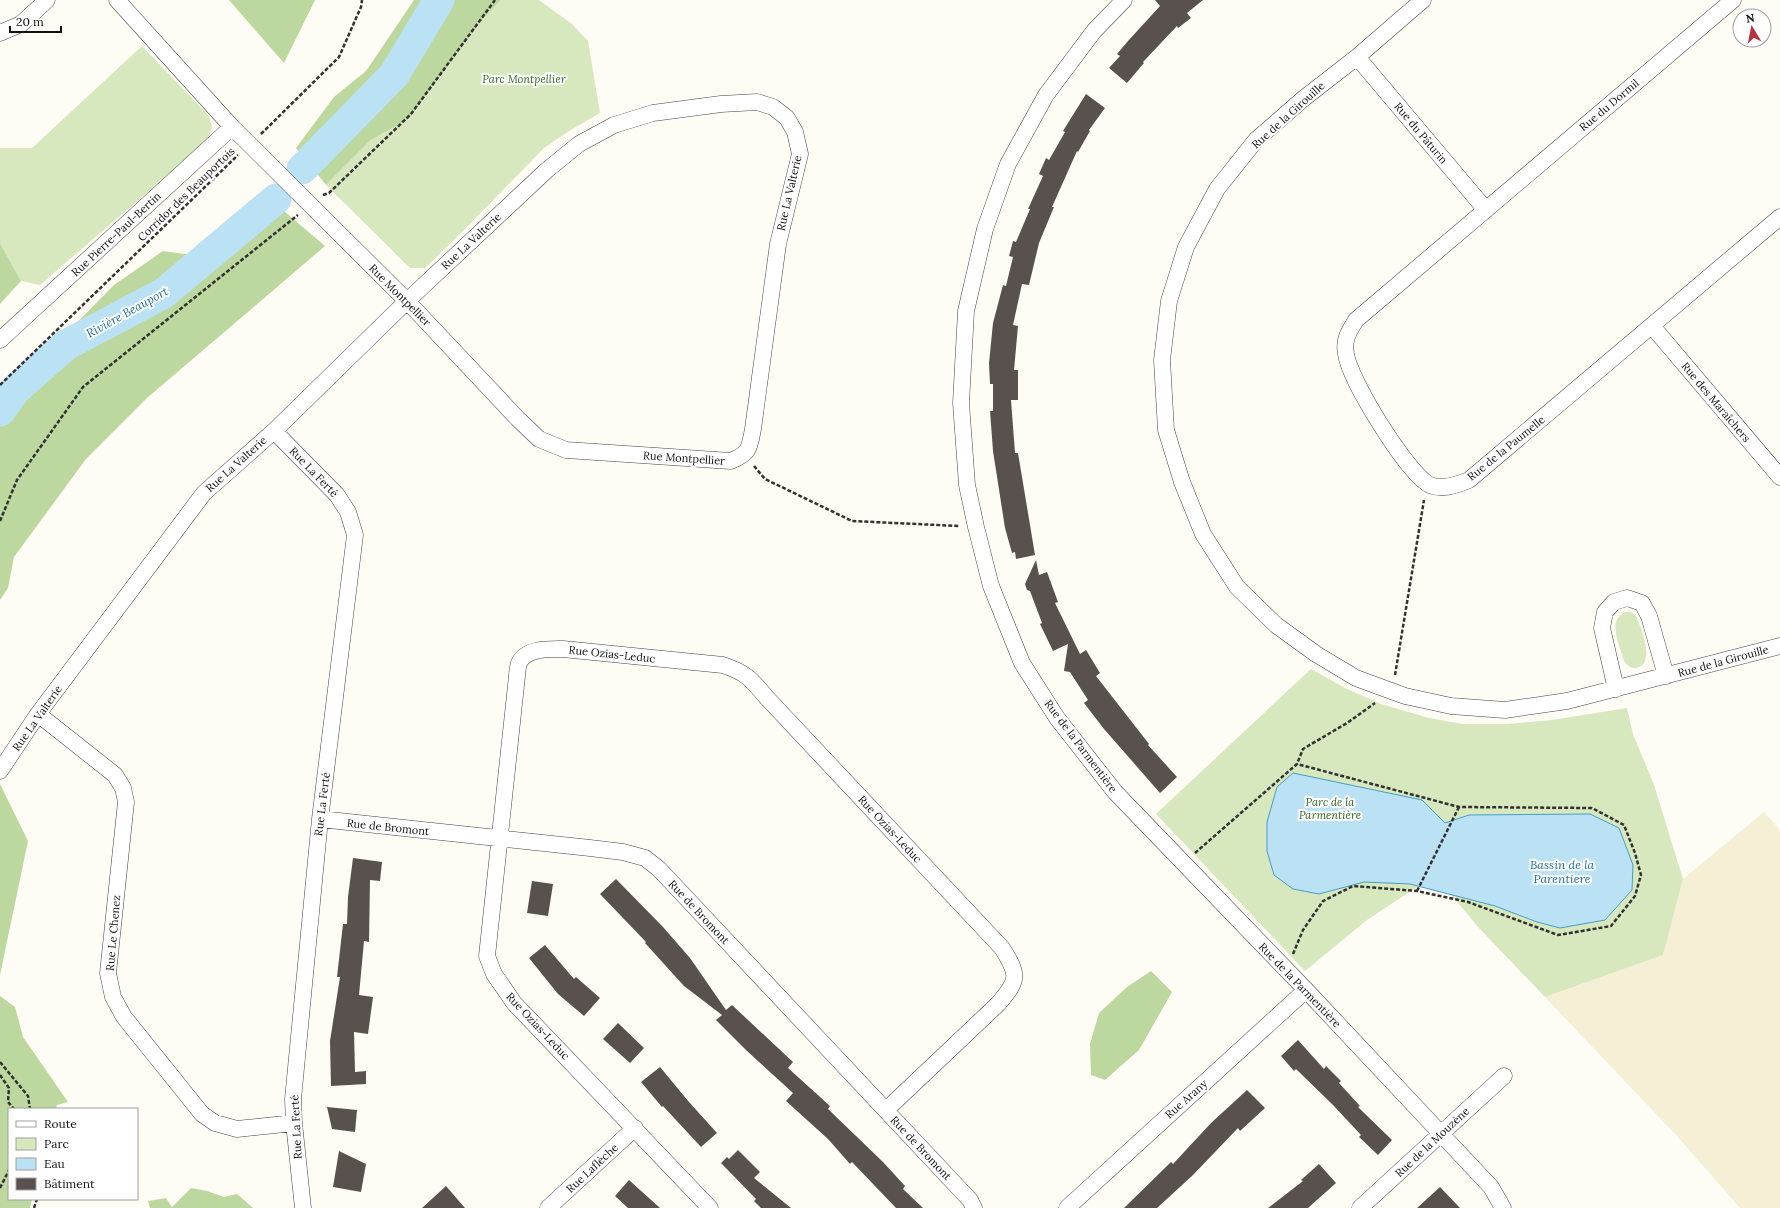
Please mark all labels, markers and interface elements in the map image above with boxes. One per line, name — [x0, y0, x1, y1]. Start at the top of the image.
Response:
scale bar — [10, 8, 61, 34]
north arrow — [1732, 8, 1772, 48]
text: N — [1745, 10, 1756, 26]
text: 20 m — [16, 14, 44, 29]
park label: Parc Montpellier — [482, 72, 567, 86]
street label: Rue du Dormil — [1576, 76, 1642, 134]
street label: Rue de la Girouille — [1249, 78, 1327, 151]
street label: Rue du Pâturin — [1391, 99, 1451, 167]
street label: Corridor des Beauportois — [135, 144, 237, 244]
street label: Rue La Valterie — [774, 154, 805, 232]
street label: Rue Pierre-Paul-Bertin — [68, 189, 164, 279]
street label: Rue La Valterie — [438, 210, 504, 272]
street label: Rue Montpellier — [366, 261, 434, 329]
water label: Rivière Beauport — [83, 283, 171, 341]
street label: Rue des Maraîchers — [1678, 359, 1754, 445]
street label: Rue de la Paumelle — [1464, 412, 1548, 484]
street label: Rue La Valterie — [203, 433, 269, 495]
street label: Rue La Ferté — [287, 444, 341, 500]
street label: Rue Montpellier — [643, 448, 726, 468]
street label: Rue Ozias-Leduc — [568, 642, 656, 666]
street label: Rue de la Girouille — [1676, 642, 1770, 680]
street label: Rue La Valterie — [9, 682, 65, 754]
street label: Rue de la Parmentière — [1042, 697, 1121, 795]
street label: Rue La Ferté — [311, 771, 333, 837]
street label: Rue Ozias-Leduc — [855, 792, 925, 866]
park label: Parc de la Parmentière — [1299, 795, 1361, 822]
street label: Rue de Bromont — [346, 816, 431, 838]
water label: Bassin de la Parentiere — [1530, 857, 1595, 886]
street label: Rue de Bromont — [666, 877, 733, 948]
street label: Rue Le Chenez — [103, 894, 123, 971]
street label: Rue de la Parmentière — [1256, 940, 1344, 1030]
street label: Rue Ozias-Leduc — [503, 989, 573, 1063]
street label: Rue Arany — [1162, 1076, 1210, 1122]
street label: Rue La Ferté — [287, 1094, 305, 1160]
street label: Rue de la Mouzène — [1392, 1104, 1472, 1180]
legend — [8, 1108, 138, 1200]
street label: Rue de Bromont — [888, 1113, 955, 1184]
text: Route — [44, 1116, 77, 1131]
text: Parc — [44, 1136, 69, 1151]
street label: Rue Laflèche — [563, 1140, 621, 1196]
text: Eau — [44, 1156, 65, 1171]
text: Bâtiment — [44, 1176, 95, 1191]

